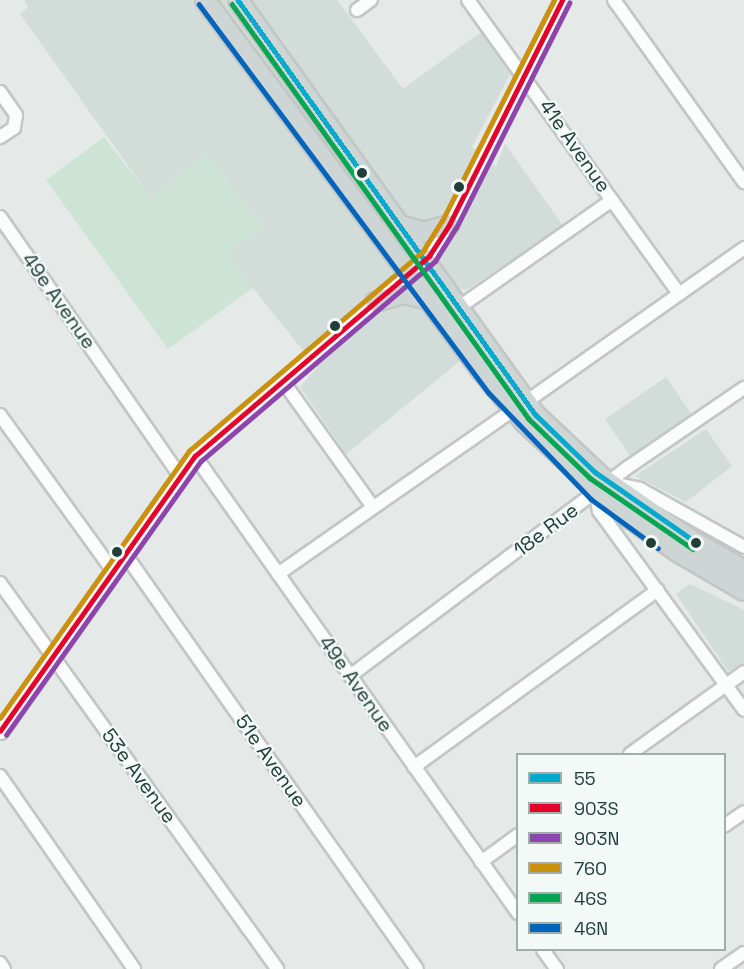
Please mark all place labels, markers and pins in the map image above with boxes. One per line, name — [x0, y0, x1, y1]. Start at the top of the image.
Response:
unlabelled marker — [356, 167, 368, 179]
unlabelled marker — [453, 181, 465, 193]
unlabelled marker — [329, 320, 341, 332]
unlabelled marker — [645, 537, 657, 549]
unlabelled marker — [690, 537, 702, 549]
unlabelled marker — [111, 546, 123, 558]

